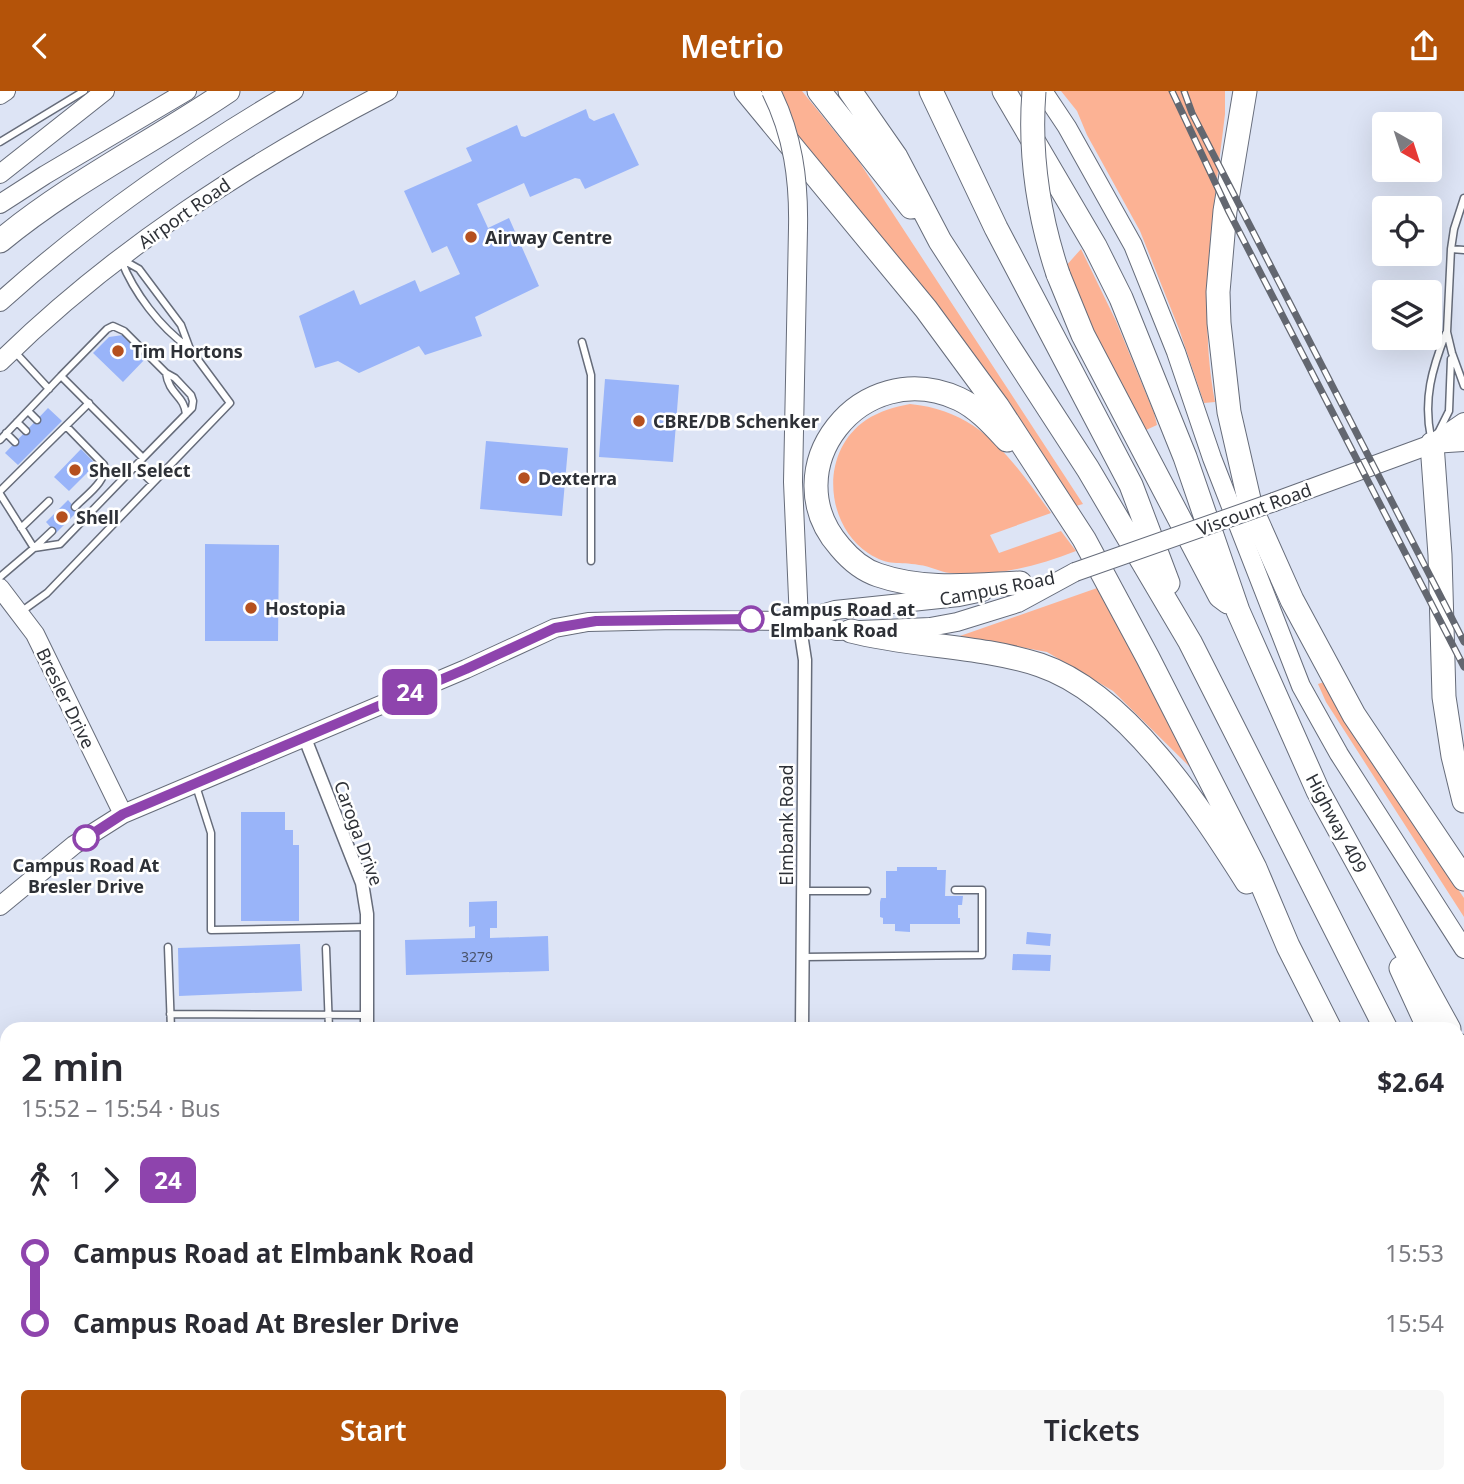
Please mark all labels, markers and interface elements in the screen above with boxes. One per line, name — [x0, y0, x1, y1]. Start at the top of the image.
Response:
text: Metrio — [680, 24, 784, 67]
icon: back — [21, 27, 59, 65]
icon: share — [1405, 27, 1443, 65]
north arrow — [1372, 112, 1442, 182]
map controls — [1372, 112, 1442, 350]
street label: Airport Road — [133, 172, 235, 254]
button: locate — [1372, 196, 1442, 266]
place label: Airway Centre — [485, 225, 612, 249]
marker: Airway Centre — [463, 229, 479, 245]
button: layers — [1372, 280, 1442, 350]
place label: Tim Hortons — [132, 339, 243, 363]
marker: Tim Hortons — [110, 343, 126, 359]
place label: CBRE/DB Schenker — [653, 409, 819, 433]
marker: CBRE/DB Schenker — [631, 413, 647, 429]
place label: Shell Select — [89, 458, 191, 482]
marker: Shell Select — [67, 462, 83, 478]
place label: Dexterra — [538, 466, 617, 490]
marker: Dexterra — [516, 470, 532, 486]
street label: Viscount Road — [1193, 477, 1315, 541]
place label: Shell — [76, 505, 119, 529]
marker: Shell — [54, 509, 70, 525]
street label: Campus Road — [937, 565, 1057, 611]
place label: Hostopia — [265, 596, 346, 620]
place label: Campus Road at Elmbank Road — [770, 597, 915, 642]
marker: Hostopia — [243, 600, 259, 616]
marker: Campus Road at Elmbank Road — [738, 606, 764, 632]
street label: Bresler Drive — [31, 644, 101, 752]
line badge: 24 — [378, 669, 442, 715]
text: 24 — [396, 675, 424, 708]
street label: Elmbank Road — [774, 764, 798, 886]
street label: Highway 409 — [1301, 769, 1373, 877]
street label: Caroga Drive — [329, 777, 389, 889]
marker: Campus Road At Bresler Drive — [73, 825, 99, 851]
place label: Campus Road At Bresler Drive — [13, 853, 160, 898]
house number: 3279 — [461, 947, 493, 966]
text: 2 min — [21, 1040, 124, 1092]
text: $2.64 — [1377, 1064, 1444, 1100]
text: 15:52 – 15:54 · Bus — [21, 1092, 220, 1124]
icon: walk — [21, 1161, 59, 1199]
icon: forward — [92, 1161, 130, 1199]
text: 24 — [154, 1163, 182, 1196]
text: 1 — [69, 1164, 82, 1196]
text: Campus Road at Elmbank Road — [73, 1235, 474, 1271]
text: 15:53 — [1385, 1237, 1444, 1269]
text: Campus Road At Bresler Drive — [73, 1305, 459, 1341]
text: 15:54 — [1385, 1307, 1444, 1339]
button: Start — [21, 1390, 726, 1470]
button: Tickets — [740, 1390, 1444, 1470]

